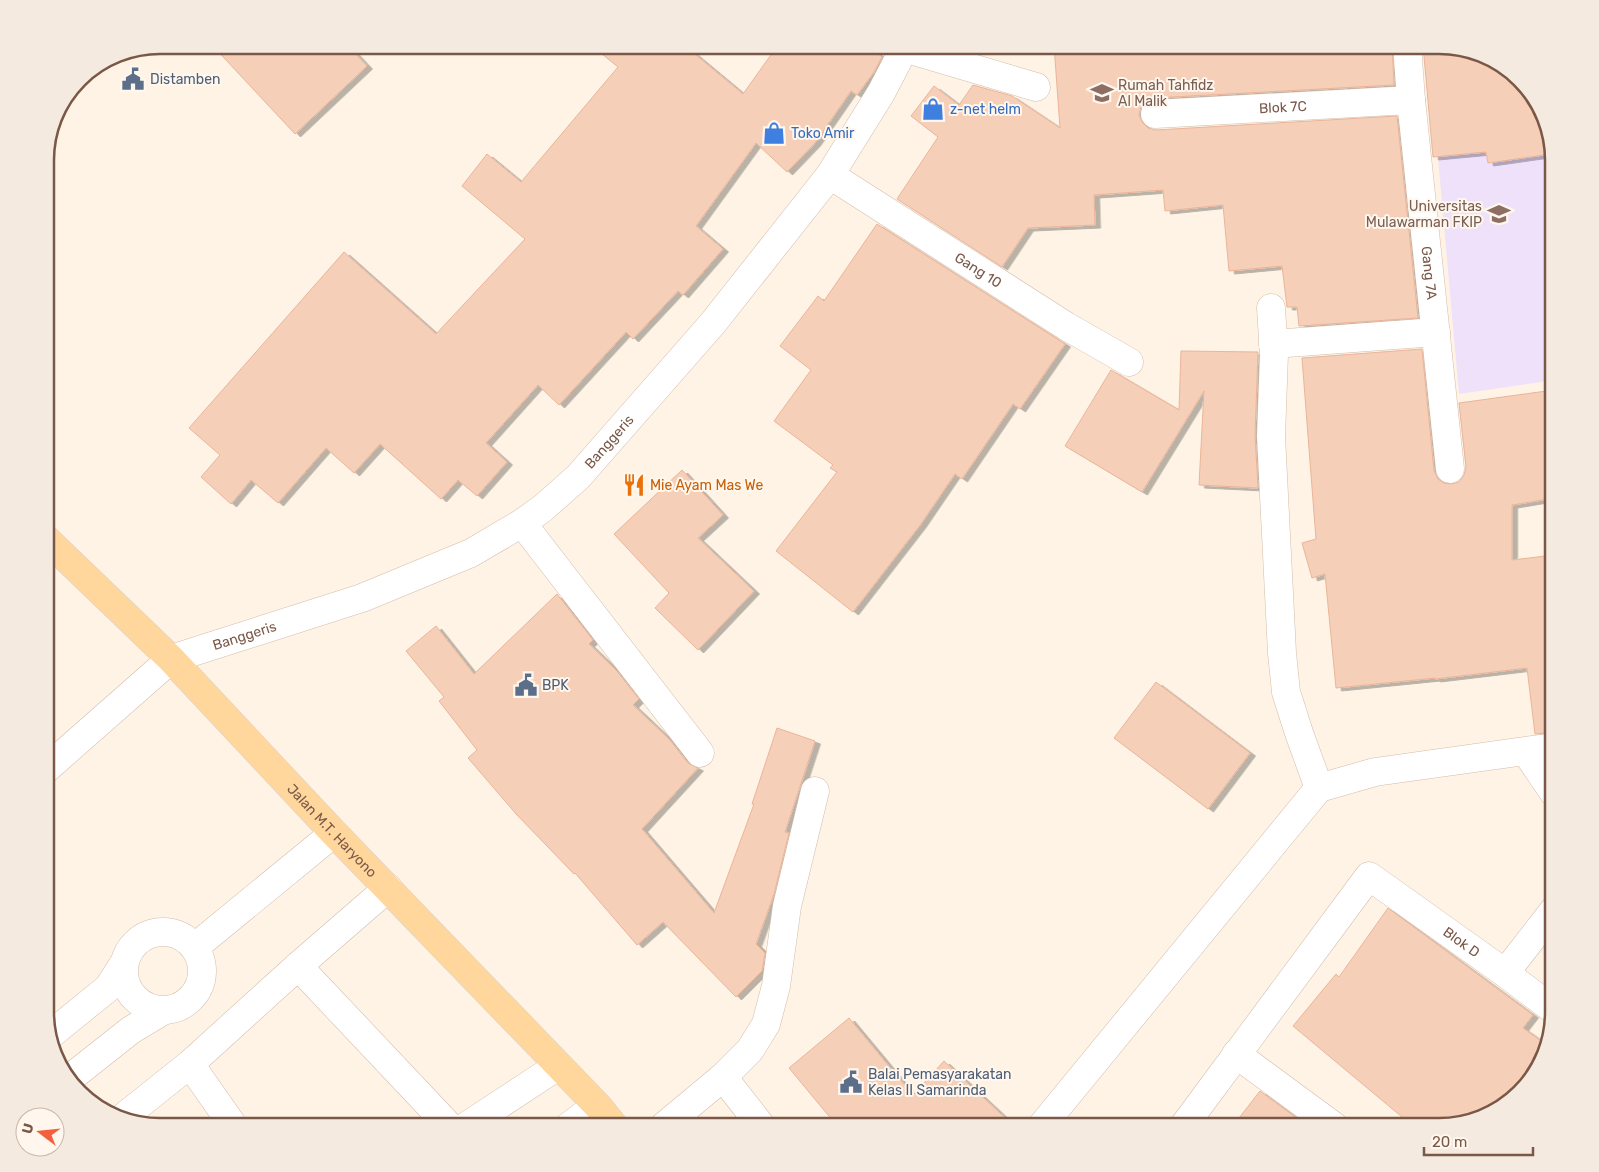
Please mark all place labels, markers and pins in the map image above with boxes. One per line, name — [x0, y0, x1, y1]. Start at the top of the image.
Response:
public building icon: Distamben — [120, 66, 146, 92]
place label: Distamben — [150, 71, 220, 88]
place label: Rumah Tahfidz Al Malik — [1118, 77, 1213, 110]
school or university icon: Rumah Tahfidz Al Malik — [1089, 80, 1115, 106]
shop icon: z-net helm — [920, 96, 946, 122]
place label: z-net helm — [950, 101, 1021, 118]
shop icon: Toko Amir — [761, 120, 787, 146]
place label: Toko Amir — [791, 125, 855, 142]
place label: Universitas Mulawarman FKIP — [1366, 198, 1482, 231]
school or university icon: Universitas Mulawarman FKIP — [1486, 201, 1512, 227]
restaurant icon: Mie Ayam Mas We — [621, 472, 647, 498]
place label: Mie Ayam Mas We — [650, 477, 764, 494]
public building icon: BPK — [513, 672, 539, 698]
place label: BPK — [542, 677, 569, 694]
place label: Balai Pemasyarakatan Kelas II Samarinda — [868, 1066, 1011, 1099]
public building icon: Balai Pemasyarakatan Kelas II Samarinda — [838, 1069, 864, 1095]

